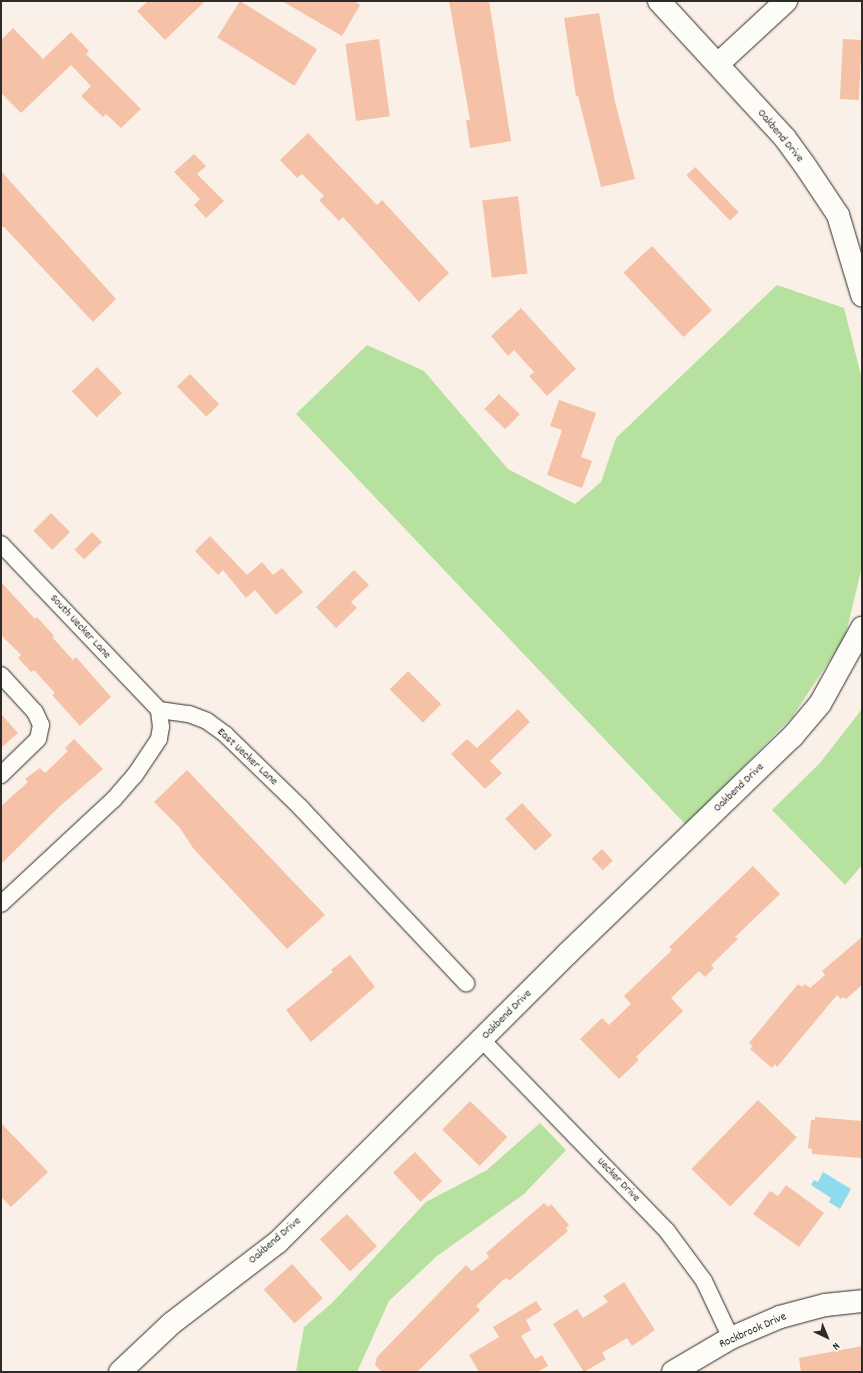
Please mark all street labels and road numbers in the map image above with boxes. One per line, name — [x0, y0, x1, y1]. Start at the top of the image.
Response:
street label: Oakbend Drive — [754, 106, 806, 166]
street label: South Uecker Lane — [46, 592, 114, 662]
street label: East Uecker Lane — [214, 725, 280, 789]
street label: Oakbend Drive — [711, 760, 767, 816]
street label: Oakbend Drive — [479, 987, 535, 1043]
street label: Uecker Drive — [593, 1155, 643, 1205]
street label: Oakbend Drive — [246, 1214, 304, 1268]
street label: Rockbrook Drive — [717, 1310, 789, 1352]

